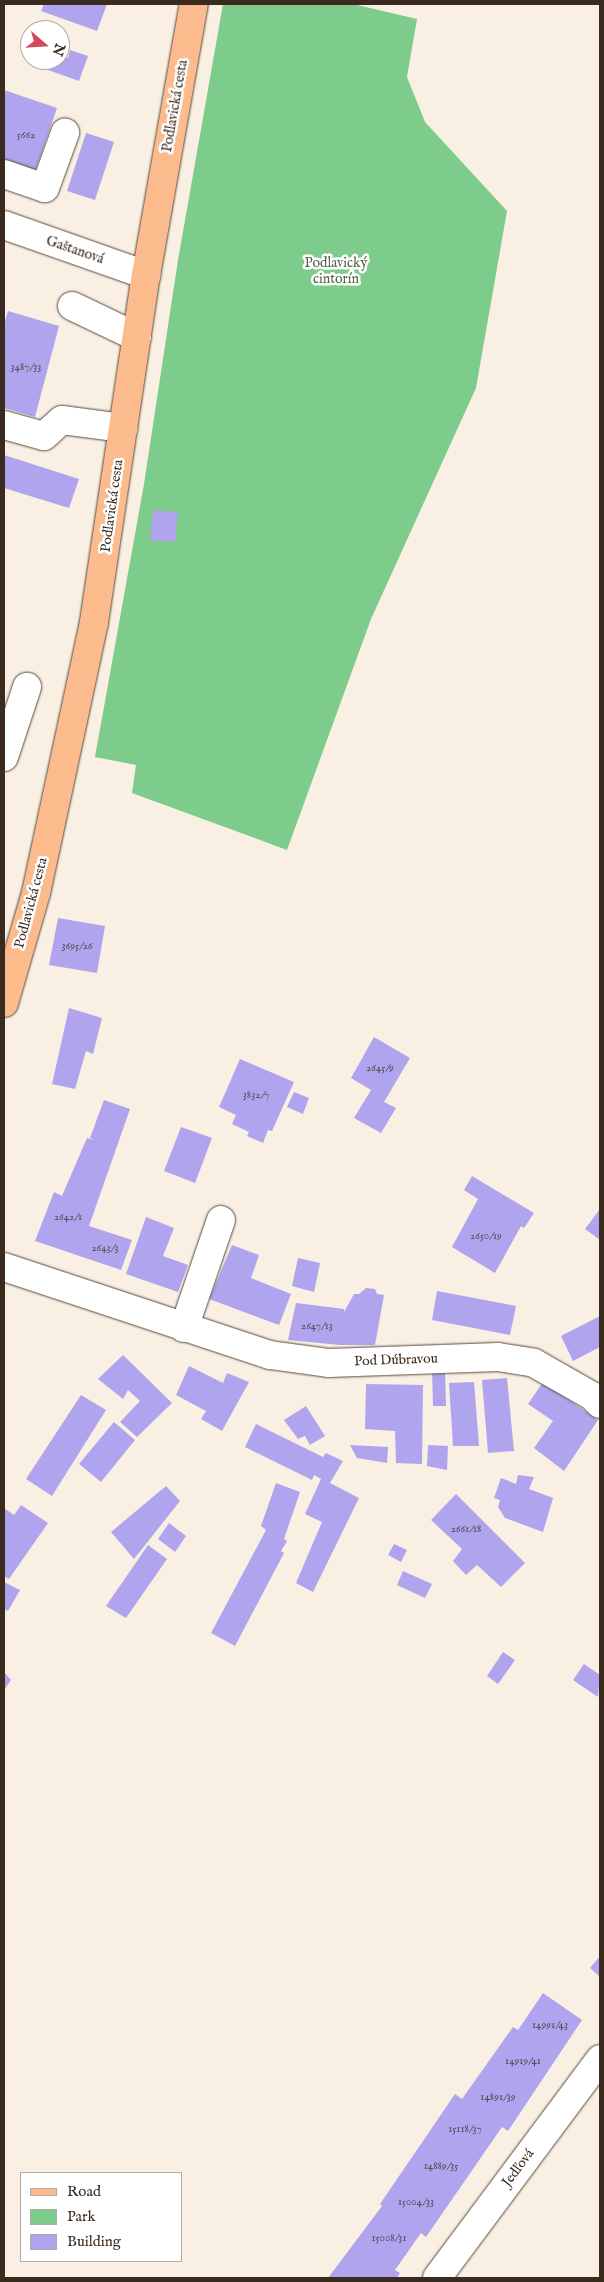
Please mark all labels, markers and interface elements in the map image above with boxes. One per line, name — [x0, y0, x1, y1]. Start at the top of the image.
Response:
north arrow — [20, 20, 70, 70]
text: N — [48, 41, 69, 58]
street label: Podlavická cesta — [159, 59, 191, 153]
house number: 5662 — [17, 128, 35, 142]
street label: Gaštanová — [44, 232, 106, 268]
park label: Podlavický cintorín — [305, 255, 367, 288]
house number: 3487/33 — [11, 360, 41, 374]
street label: Podlavická cesta — [97, 459, 127, 553]
street label: Podlavická cesta — [11, 856, 51, 950]
house number: 3695/26 — [61, 939, 93, 953]
house number: 2645/9 — [366, 1061, 394, 1075]
house number: 3832/7 — [243, 1088, 269, 1102]
house number: 2642/1 — [54, 1210, 82, 1224]
house number: 2650/19 — [470, 1229, 502, 1243]
house number: 2643/3 — [91, 1241, 119, 1255]
house number: 2647/13 — [301, 1319, 333, 1333]
street label: Pod Dúbravou — [354, 1350, 438, 1370]
house number: 2661/18 — [451, 1522, 481, 1536]
house number: 14991/43 — [532, 2018, 568, 2032]
house number: 14919/41 — [505, 2054, 541, 2068]
house number: 14891/39 — [480, 2090, 516, 2104]
house number: 15118/37 — [448, 2122, 482, 2136]
street label: Jedľová — [498, 2146, 538, 2190]
house number: 14889/35 — [424, 2159, 458, 2173]
legend — [20, 2172, 182, 2262]
text: Road — [67, 2182, 101, 2201]
house number: 15004/33 — [398, 2195, 434, 2209]
text: Park — [67, 2207, 96, 2226]
house number: 15008/31 — [371, 2231, 407, 2245]
text: Building — [67, 2232, 121, 2251]

